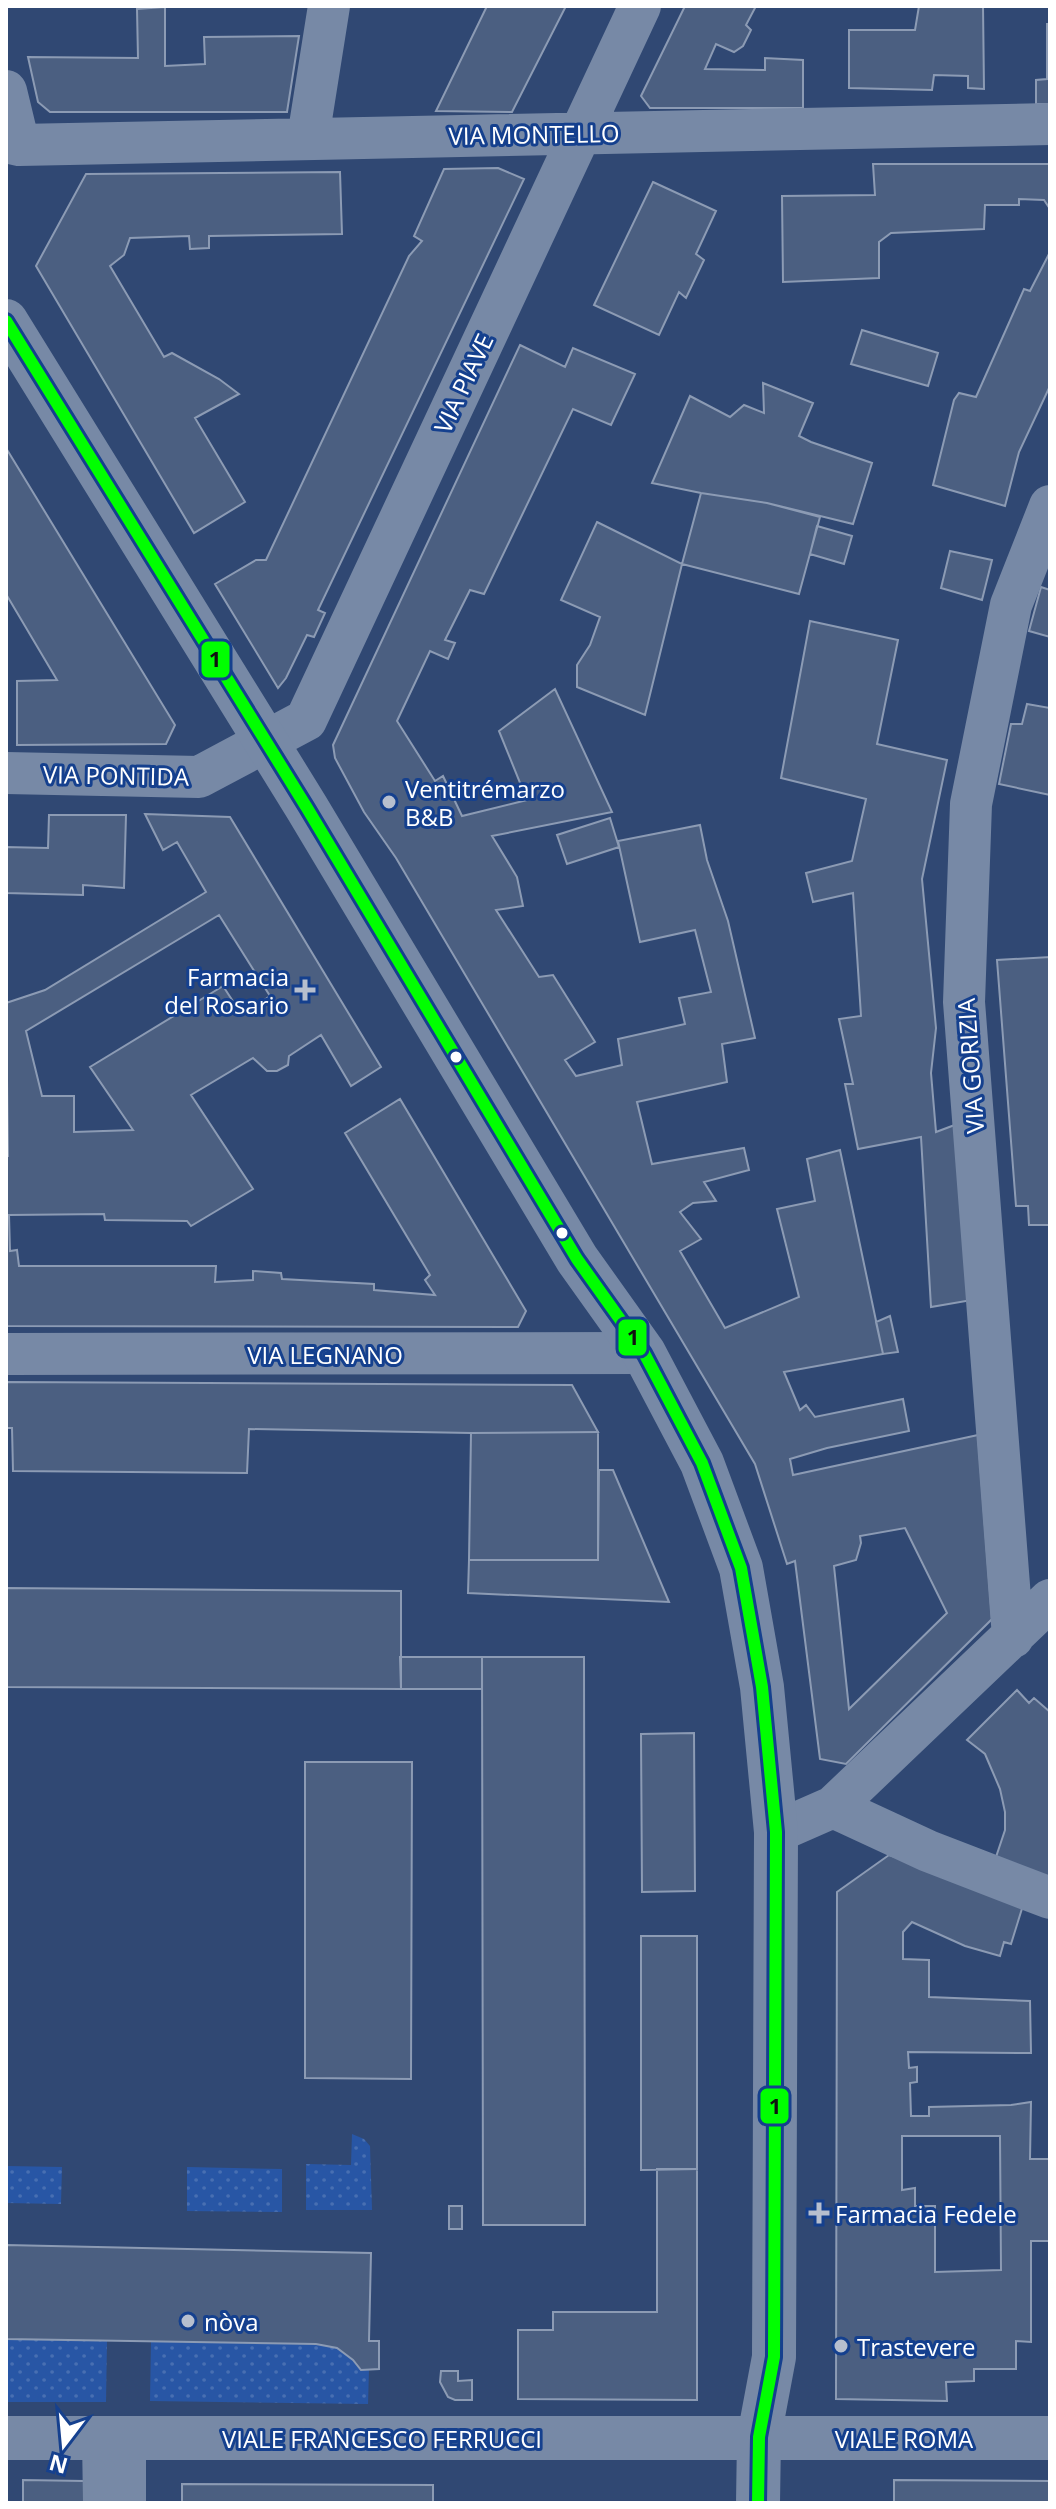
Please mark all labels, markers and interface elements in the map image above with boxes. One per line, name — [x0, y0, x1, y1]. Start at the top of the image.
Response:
street label: VIA MONTELLO — [448, 116, 620, 152]
street label: VIA PIAVE — [426, 328, 500, 438]
line badge: 1 — [200, 640, 231, 679]
text: 1 — [209, 643, 221, 673]
street label: VIA PONTIDA — [43, 757, 190, 793]
place label: Ventitrémarzo B&B — [405, 772, 565, 833]
marker: Ventitrémarzo B&B — [380, 793, 398, 811]
place label: Farmacia del Rosario — [164, 960, 289, 1021]
marker: Farmacia del Rosario — [296, 981, 314, 999]
street label: VIA GORIZIA — [949, 996, 991, 1135]
unlabelled marker — [448, 1049, 464, 1065]
unlabelled marker — [554, 1225, 570, 1241]
line badge: 1 — [617, 1318, 648, 1357]
text: 1 — [627, 1321, 639, 1351]
street label: VIA LEGNANO — [247, 1338, 403, 1371]
line badge: 1 — [759, 2087, 790, 2125]
text: 1 — [769, 2090, 781, 2120]
place label: Farmacia Fedele — [835, 2197, 1017, 2230]
marker: Farmacia Fedele — [810, 2204, 828, 2222]
place label: nòva — [204, 2305, 258, 2338]
marker: nòva — [179, 2312, 197, 2330]
place label: Trastevere — [857, 2330, 976, 2363]
marker: Trastevere — [832, 2337, 850, 2355]
north arrow — [24, 2405, 104, 2485]
street label: VIALE FRANCESCO FERRUCCI — [222, 2422, 542, 2455]
street label: VIALE ROMA — [835, 2422, 974, 2455]
text: N — [45, 2448, 71, 2482]

